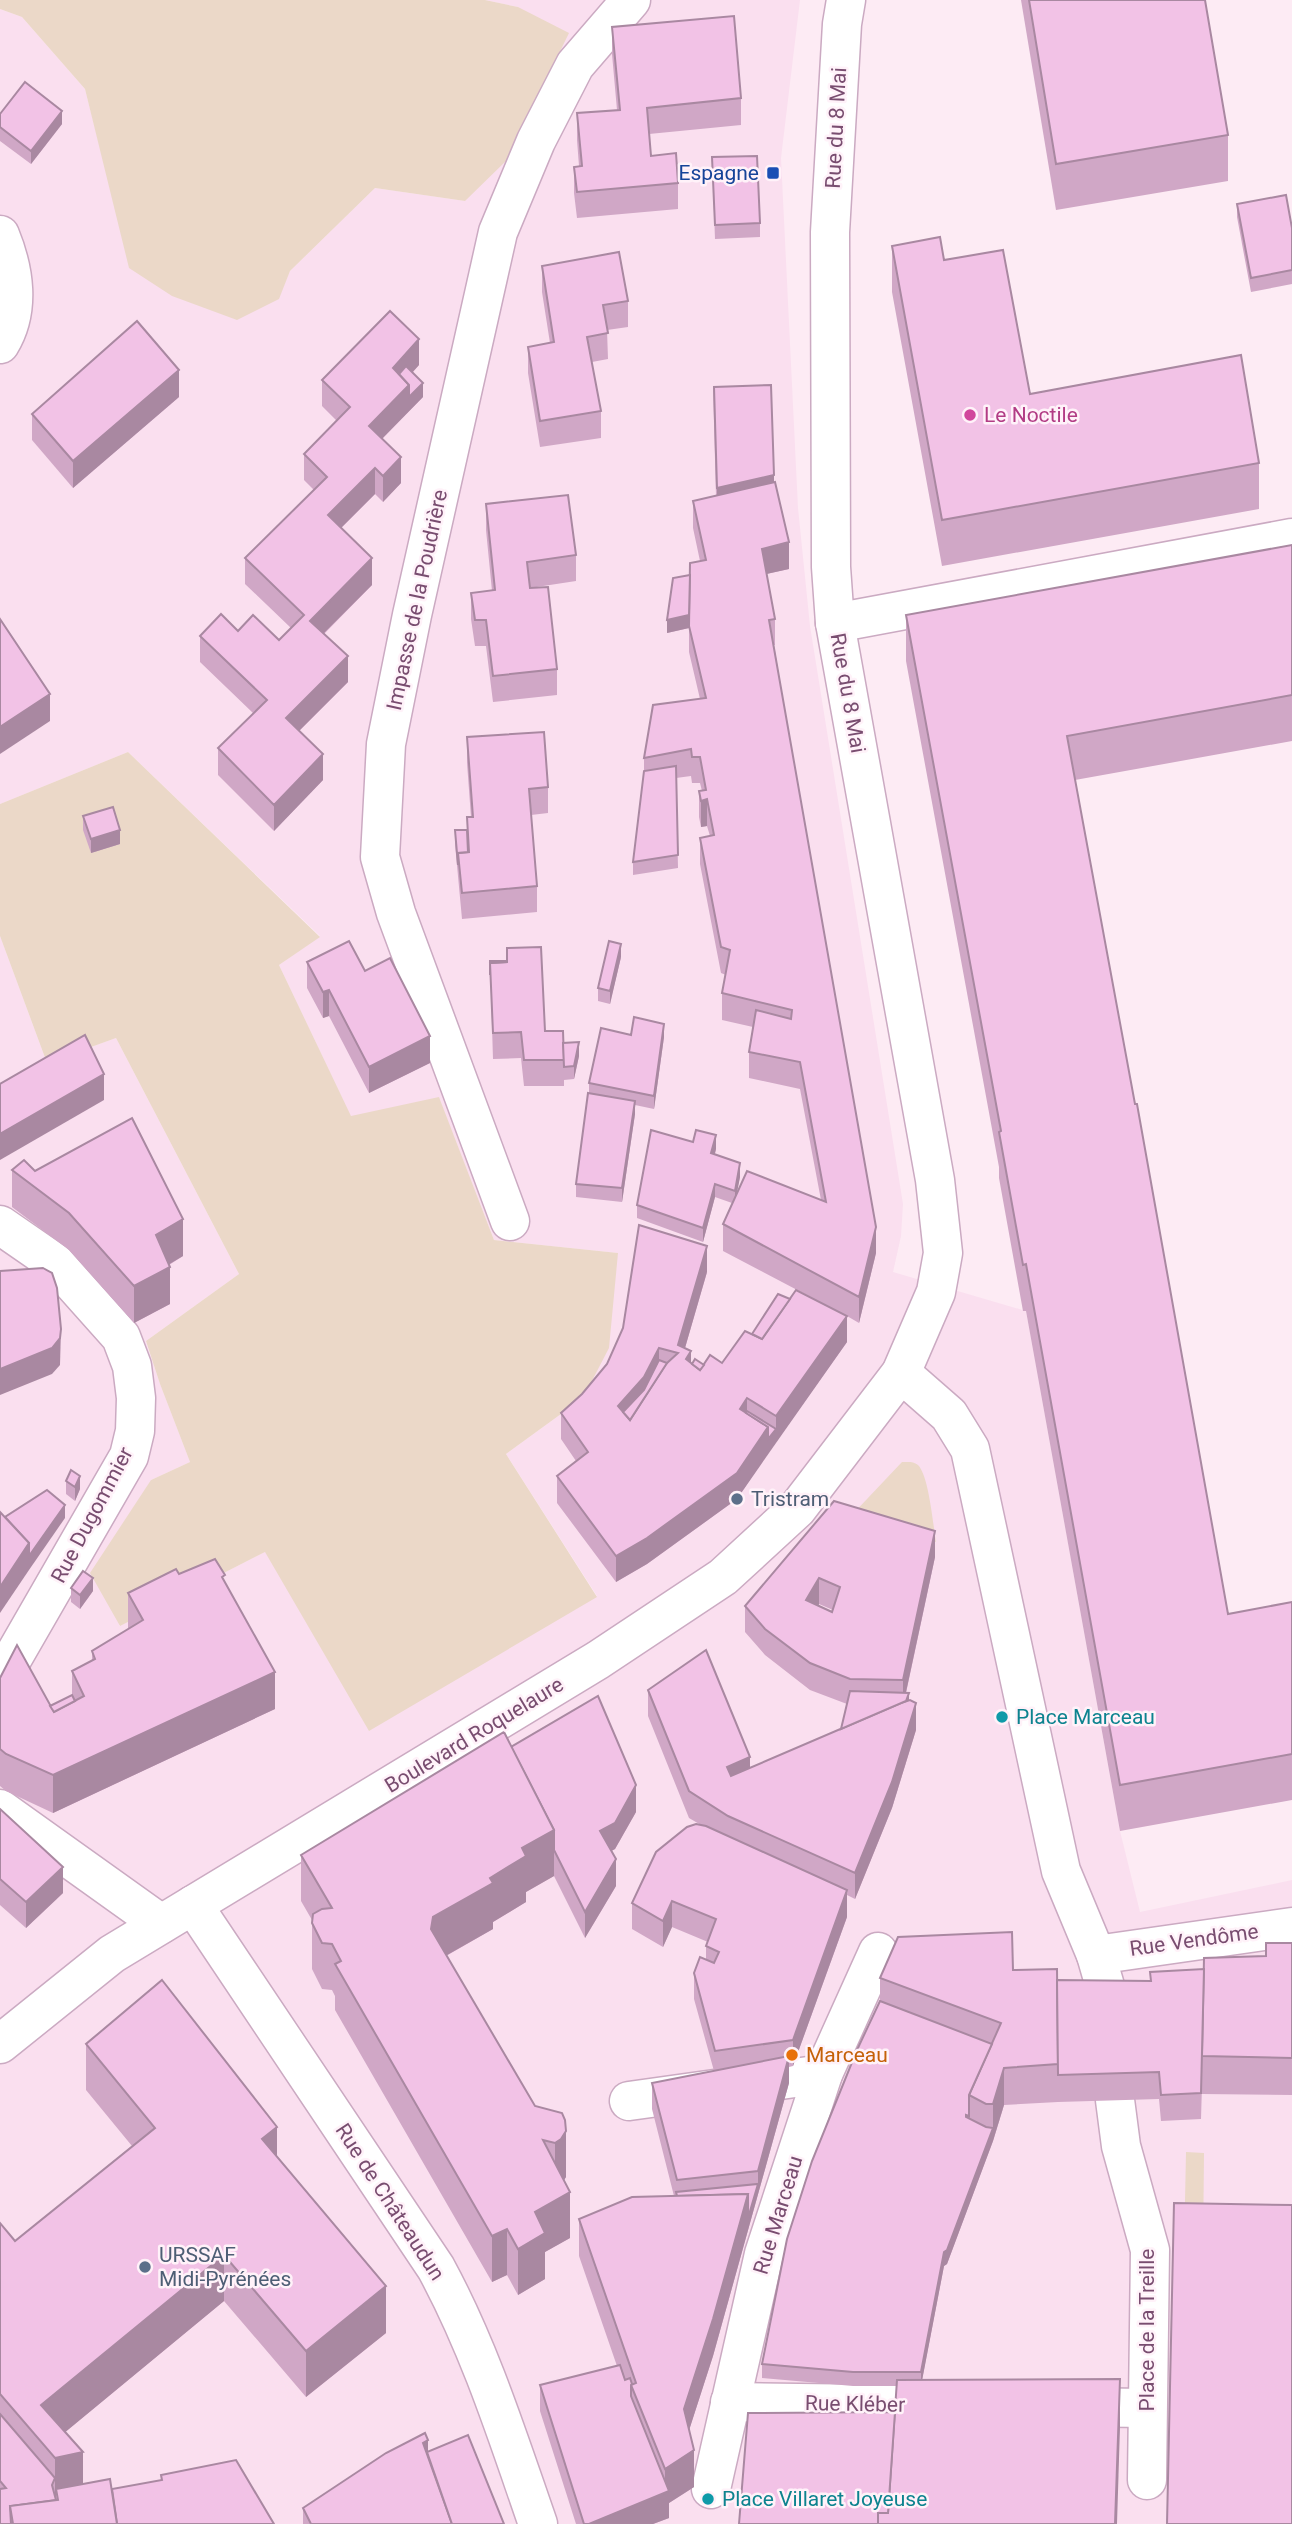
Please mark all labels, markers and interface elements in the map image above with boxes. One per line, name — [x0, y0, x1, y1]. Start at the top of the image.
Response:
street label: Rue du 8 Mai — [821, 67, 851, 189]
place label: Espagne — [678, 161, 759, 185]
marker: Espagne — [765, 165, 781, 181]
place label: Le Noctile — [984, 403, 1078, 427]
marker: Le Noctile — [962, 407, 978, 423]
street label: Impasse de la Poudrière — [382, 487, 452, 713]
street label: Rue du 8 Mai — [826, 631, 870, 755]
street label: Rue Dugommier — [46, 1443, 138, 1587]
place label: Tristram — [751, 1487, 829, 1511]
marker: Tristram — [729, 1491, 745, 1507]
street label: Boulevard Roquelaure — [380, 1672, 568, 1798]
place label: Place Marceau — [1016, 1705, 1155, 1729]
marker: Place Marceau — [994, 1709, 1010, 1725]
street label: Rue Vendôme — [1128, 1919, 1260, 1961]
place label: Marceau — [806, 2043, 888, 2067]
marker: Marceau — [784, 2047, 800, 2063]
street label: Rue de Châteaudun — [330, 2119, 450, 2285]
street label: Rue Marceau — [749, 2153, 807, 2277]
place label: URSSAF Midi-Pyrénées — [159, 2243, 291, 2291]
street label: Place de la Treille — [1135, 2249, 1159, 2411]
marker: URSSAF Midi-Pyrénées — [137, 2259, 153, 2275]
street label: Rue Kléber — [805, 2391, 905, 2417]
place label: Place Villaret Joyeuse — [722, 2487, 927, 2511]
marker: Place Villaret Joyeuse — [700, 2491, 716, 2507]

